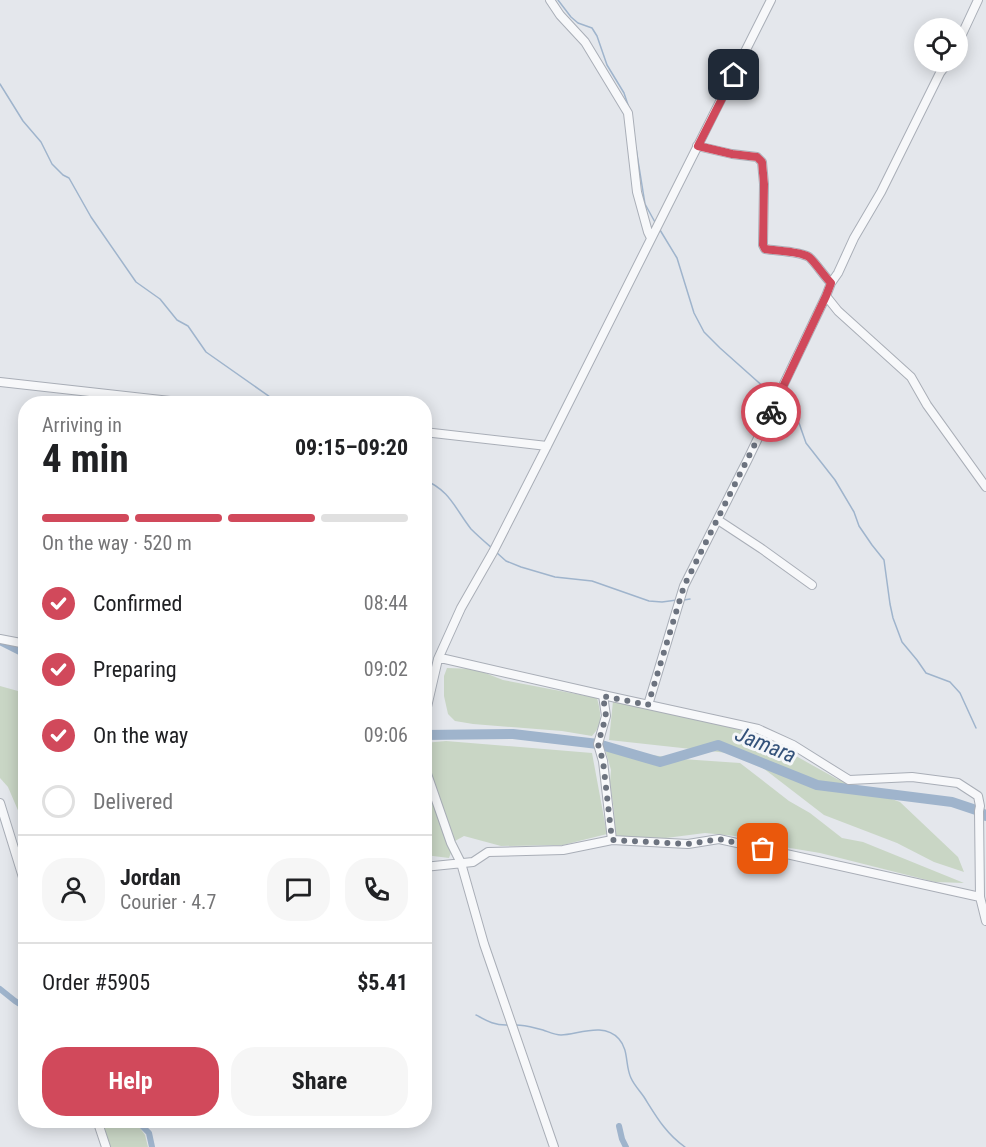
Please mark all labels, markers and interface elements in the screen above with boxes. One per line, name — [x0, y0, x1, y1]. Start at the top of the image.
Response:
map controls — [914, 18, 968, 72]
button: locate — [914, 18, 968, 72]
pin — [708, 49, 759, 100]
icon: home — [717, 58, 750, 91]
courier — [741, 382, 801, 442]
icon: bike — [755, 396, 788, 429]
text: Arriving in — [42, 413, 122, 437]
text: 09:15–09:20 — [295, 435, 408, 460]
text: 4 min — [42, 436, 129, 482]
text: On the way · 520 m — [42, 531, 192, 555]
icon: check — [42, 587, 75, 620]
text: Confirmed — [93, 591, 182, 616]
text: 08:44 — [364, 591, 408, 615]
icon: check — [42, 653, 75, 686]
text: Preparing — [93, 657, 177, 682]
text: 09:02 — [364, 657, 408, 681]
icon: check — [42, 719, 75, 752]
water label: Jamara — [732, 721, 800, 768]
text: On the way — [93, 723, 188, 748]
text: 09:06 — [364, 723, 408, 747]
text: Delivered — [93, 789, 173, 814]
pin — [737, 823, 788, 874]
icon: bag — [746, 832, 779, 865]
button: person — [42, 858, 105, 921]
button: chat — [267, 858, 330, 921]
button: phone — [345, 858, 408, 921]
text: Jordan — [120, 865, 181, 890]
text: Courier · 4.7 — [120, 890, 216, 914]
text: Order #5905 — [42, 970, 150, 995]
text: $5.41 — [357, 970, 408, 995]
button: Help — [42, 1047, 219, 1116]
button: Share — [231, 1047, 408, 1116]

